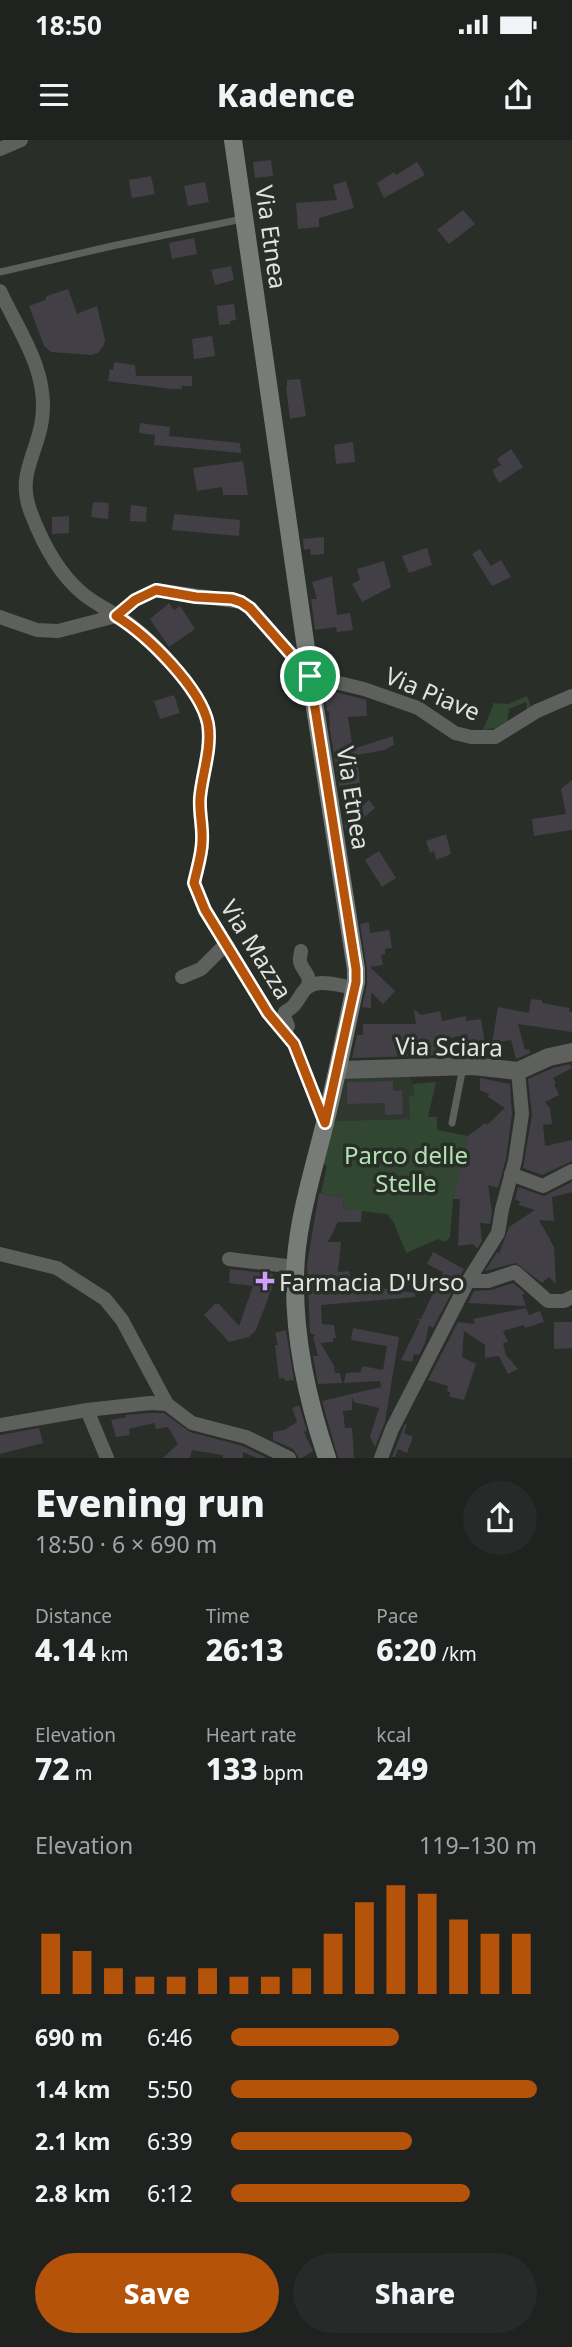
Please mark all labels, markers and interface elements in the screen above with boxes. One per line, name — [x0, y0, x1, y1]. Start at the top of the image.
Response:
text: 18:50 — [35, 7, 102, 43]
text: Kadence — [217, 73, 355, 116]
icon: menu — [35, 76, 73, 114]
icon: share — [499, 76, 537, 114]
street label: Via Etnea — [248, 183, 296, 291]
pin — [280, 646, 340, 706]
icon: arrive — [291, 657, 329, 695]
street label: Via Piave — [380, 658, 486, 728]
street label: Via Etnea — [330, 744, 378, 852]
street label: Via Mazza — [213, 893, 301, 1005]
street label: Via Sciara — [395, 1029, 503, 1063]
park label: Parco delle Stelle — [344, 1138, 468, 1199]
place label: Farmacia D'Urso — [279, 1265, 465, 1298]
marker: Farmacia D'Urso — [257, 1273, 273, 1289]
text: Evening run — [35, 1476, 265, 1528]
button: share — [463, 1481, 537, 1555]
text: 18:50 · 6 × 690 m — [35, 1528, 217, 1560]
text: Distance — [35, 1603, 112, 1629]
text: Time — [206, 1603, 250, 1629]
text: Pace — [376, 1603, 418, 1629]
text: 4.14 — [35, 1629, 96, 1670]
text: 26:13 — [206, 1629, 284, 1670]
text: 6:20 — [376, 1629, 437, 1670]
text: km — [96, 1641, 128, 1667]
text: /km — [437, 1641, 477, 1667]
text: Elevation — [35, 1722, 116, 1748]
text: Heart rate — [206, 1722, 296, 1748]
text: kcal — [376, 1722, 411, 1748]
text: 72 — [35, 1748, 70, 1789]
text: 133 — [206, 1748, 258, 1789]
text: 249 — [376, 1748, 428, 1789]
text: m — [70, 1760, 92, 1786]
text: bpm — [258, 1760, 304, 1786]
text: Elevation — [35, 1829, 133, 1861]
text: 119–130 m — [419, 1829, 537, 1861]
text: 690 m — [35, 2021, 103, 2053]
text: 6:46 — [147, 2021, 193, 2053]
text: 1.4 km — [35, 2073, 110, 2105]
text: 5:50 — [147, 2073, 193, 2105]
text: 2.1 km — [35, 2125, 110, 2157]
text: 6:39 — [147, 2125, 193, 2157]
text: 2.8 km — [35, 2177, 110, 2209]
text: 6:12 — [147, 2177, 193, 2209]
button: Save — [35, 2253, 279, 2333]
button: Share — [293, 2253, 537, 2333]

